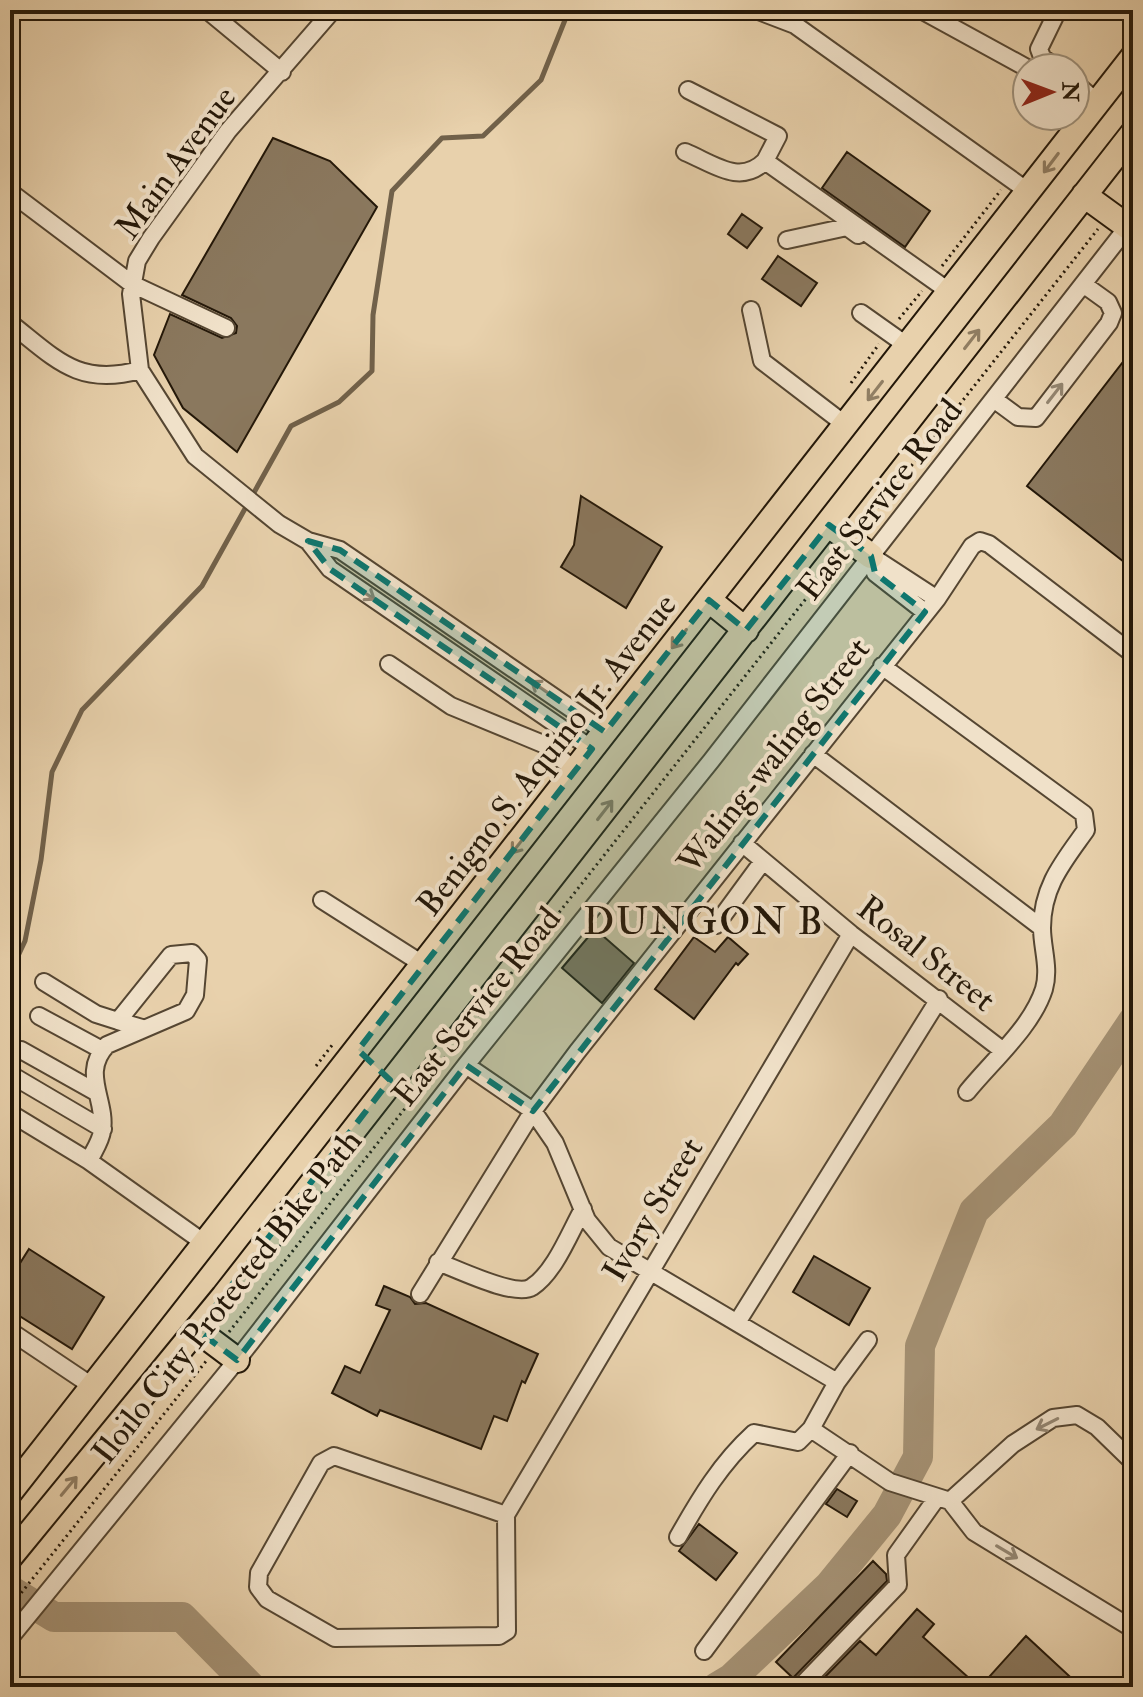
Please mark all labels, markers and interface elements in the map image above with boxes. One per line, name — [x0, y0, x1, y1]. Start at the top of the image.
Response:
north arrow — [1011, 52, 1091, 132]
street label: Main Avenue — [106, 78, 246, 248]
text: N — [1056, 81, 1084, 102]
one-way arrow — [1043, 152, 1060, 174]
one-way arrow — [964, 329, 981, 350]
one-way arrow — [866, 380, 883, 401]
one-way arrow — [1046, 383, 1063, 404]
street label: East Service Road — [788, 390, 972, 609]
one-way arrow — [353, 585, 375, 601]
street label: Benigno S. Aquino Jr. Avenue — [408, 585, 686, 925]
one-way arrow — [671, 628, 688, 649]
street label: Waling-waling Street — [668, 629, 880, 883]
one-way arrow — [531, 680, 553, 696]
one-way arrow — [597, 800, 614, 821]
one-way arrow — [510, 833, 528, 854]
street label: Rosal Street — [848, 887, 1004, 1022]
street label: East Service Road — [384, 898, 571, 1115]
district label: DUNGON B — [583, 898, 825, 946]
street label: Iloilo City Protected Bike Path — [83, 1121, 371, 1473]
street label: Ivory Street — [593, 1130, 713, 1290]
one-way arrow — [1036, 1416, 1059, 1432]
one-way arrow — [60, 1476, 78, 1496]
one-way arrow — [996, 1544, 1018, 1561]

